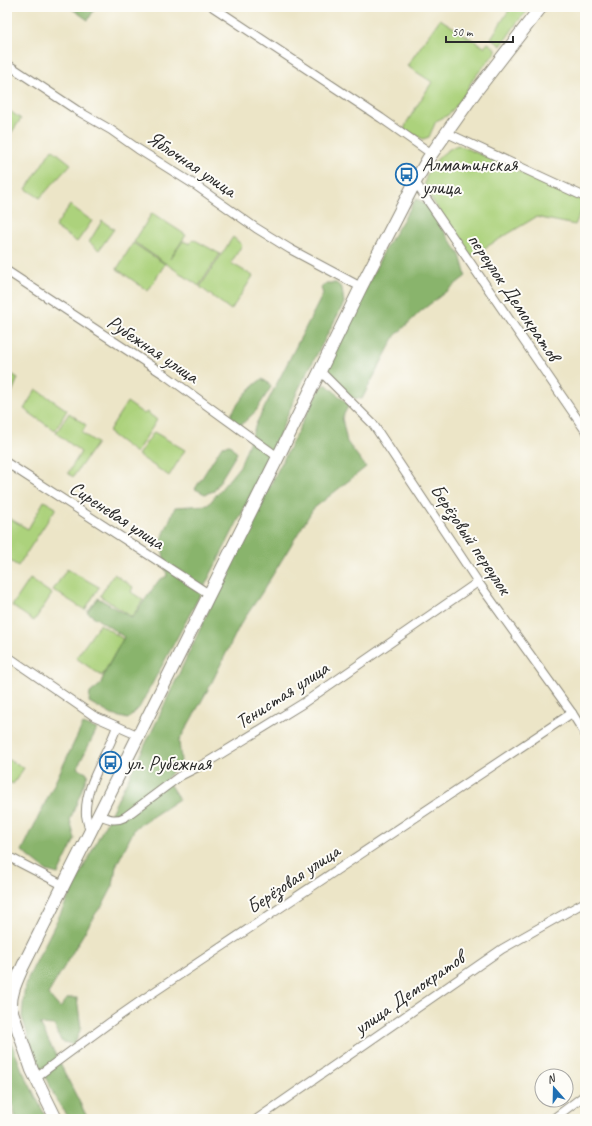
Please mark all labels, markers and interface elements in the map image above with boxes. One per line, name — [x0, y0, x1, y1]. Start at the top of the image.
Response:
scale bar — [446, 18, 513, 44]
text: 50 m — [452, 24, 474, 40]
street label: Яблочная улица — [143, 125, 243, 204]
place label: Алматинская улица — [421, 152, 518, 200]
bus stop icon: Алматинская улица — [394, 162, 420, 188]
street label: переулок Демократов — [462, 228, 568, 369]
street label: Рубежная улица — [102, 309, 205, 389]
street label: Сиреневая улица — [65, 475, 171, 556]
street label: Берёзовый переулок — [424, 479, 518, 601]
street label: Тенистая улица — [231, 655, 335, 734]
bus stop icon: ул. Рубежная — [97, 750, 123, 776]
place label: ул. Рубежная — [125, 751, 212, 776]
street label: Берёзовая улица — [242, 838, 346, 920]
street label: улица Демократов — [348, 943, 473, 1041]
north arrow — [534, 1068, 574, 1108]
text: N — [545, 1070, 558, 1086]

